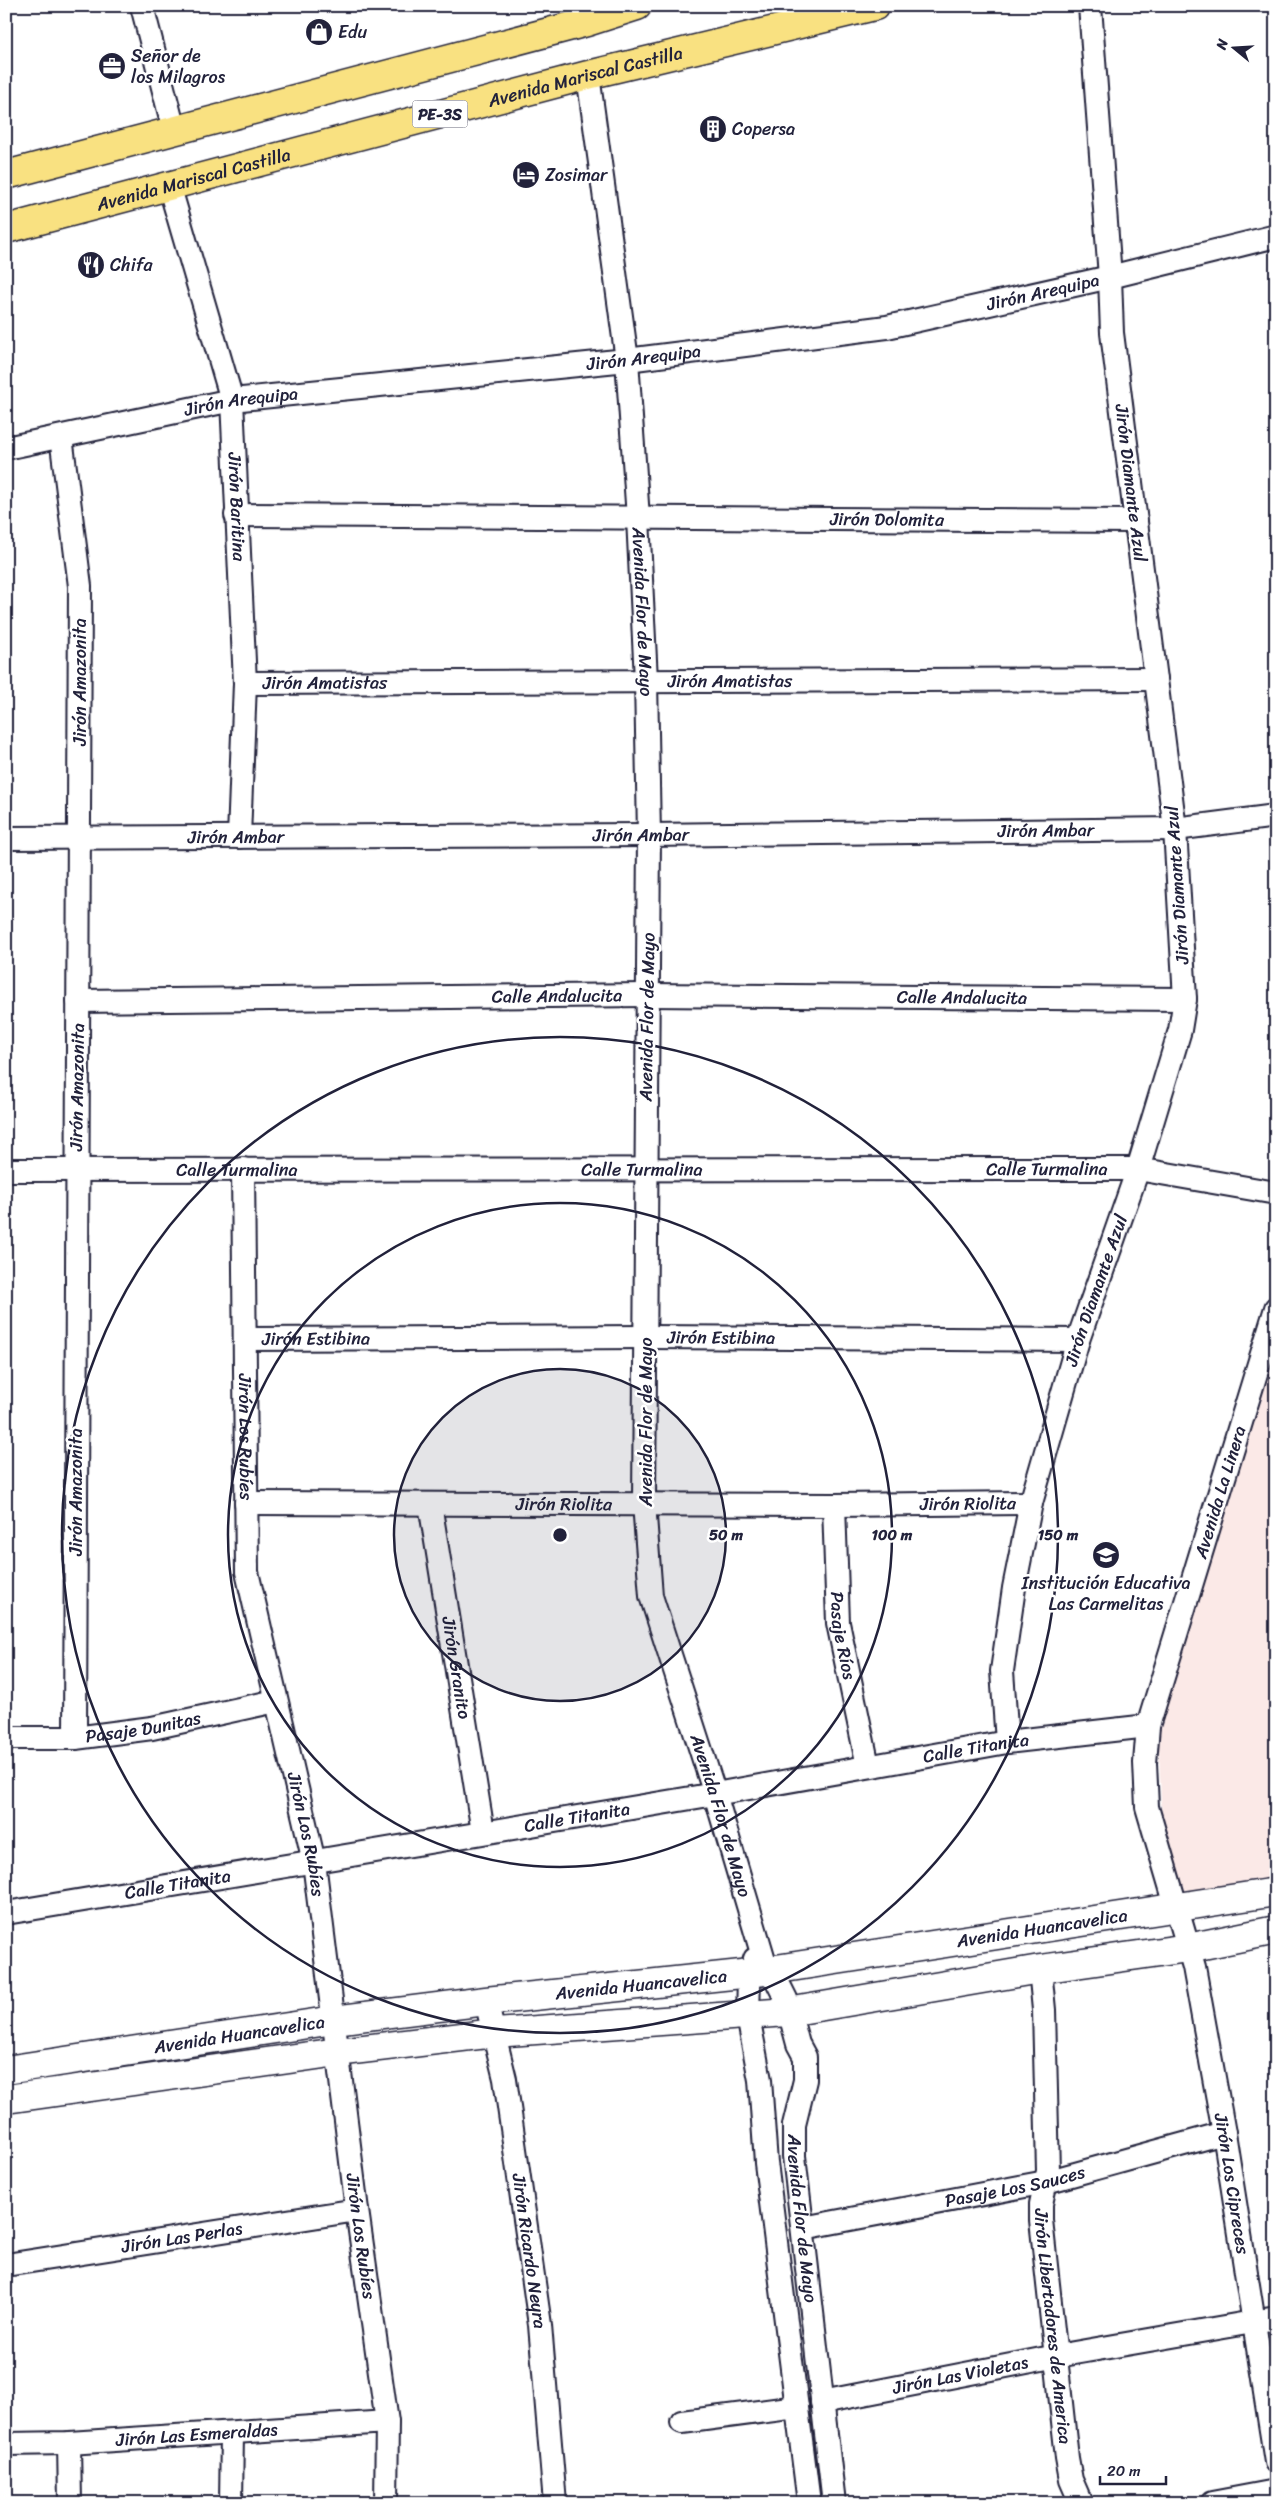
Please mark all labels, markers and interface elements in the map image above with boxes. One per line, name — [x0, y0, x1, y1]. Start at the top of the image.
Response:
place label: Edu — [338, 16, 367, 48]
shop icon: Edu — [304, 17, 334, 47]
north arrow — [1210, 22, 1260, 72]
text: N — [1208, 35, 1236, 54]
street label: Avenida Mariscal Castilla — [483, 37, 686, 117]
place label: Señor de los Milagros — [131, 40, 226, 93]
office icon: Señor de los Milagros — [97, 51, 127, 81]
road number: PE-3S — [412, 100, 468, 128]
place label: Copersa — [732, 113, 795, 145]
building icon: Copersa — [698, 114, 728, 144]
street label: Avenida Mariscal Castilla — [92, 138, 294, 221]
place label: Zosimar — [545, 159, 609, 191]
hotel icon: Zosimar — [511, 160, 541, 190]
place label: Chifa — [110, 249, 153, 281]
restaurant icon: Chifa — [76, 250, 106, 280]
street label: Jirón Arequipa — [982, 264, 1102, 320]
street label: Jirón Arequipa — [584, 335, 703, 380]
street label: Jirón Arequipa — [180, 377, 300, 426]
street label: Jirón Diamante Azul — [1105, 401, 1157, 565]
street label: Jirón Baritina — [218, 451, 255, 563]
street label: Jirón Dolomita — [829, 503, 945, 536]
street label: Avenida Flor de Mayo — [622, 526, 662, 697]
street label: Jirón Amazonita — [64, 618, 96, 747]
street label: Jirón Amatistas — [667, 665, 793, 697]
street label: Jirón Amatistas — [262, 666, 388, 699]
street label: Jirón Diamante Azul — [1155, 804, 1199, 966]
street label: Jirón Ambar — [997, 814, 1096, 847]
street label: Jirón Ambar — [592, 819, 691, 851]
street label: Jirón Ambar — [187, 821, 286, 853]
street label: Avenida Flor de Mayo — [630, 932, 664, 1103]
street label: Calle Andalucita — [492, 979, 622, 1013]
street label: Calle Andalucita — [897, 981, 1027, 1014]
street label: Jirón Amazonita — [60, 1023, 94, 1152]
street label: Calle Turmalina — [581, 1153, 703, 1185]
street label: Calle Turmalina — [986, 1153, 1108, 1185]
street label: Calle Turmalina — [176, 1154, 298, 1186]
street label: Jirón Diamante Azul — [1055, 1209, 1137, 1371]
street label: Jirón Estibina — [666, 1321, 775, 1354]
street label: Jirón Estibina — [261, 1322, 370, 1355]
street label: Avenida Flor de Mayo — [630, 1337, 662, 1508]
street label: Jirón Los Rubíes — [229, 1372, 262, 1501]
street label: Avenida La Linera — [1184, 1422, 1255, 1563]
street label: Jirón Amazonita — [60, 1428, 92, 1557]
street label: Jirón Riolita — [919, 1487, 1017, 1520]
street label: Jirón Riolita — [515, 1488, 613, 1520]
text: 50 m — [709, 1522, 744, 1548]
text: 100 m — [872, 1522, 913, 1548]
text: 150 m — [1038, 1522, 1079, 1548]
centre of rings — [551, 1526, 569, 1544]
school or university icon: Institución Educativa Las Carmelitas — [1091, 1540, 1121, 1570]
place label: Institución Educativa Las Carmelitas — [1020, 1567, 1191, 1620]
street label: Pasaje Ríos — [821, 1591, 866, 1683]
street label: Jirón Granito — [432, 1613, 481, 1722]
street label: Pasaje Dunitas — [83, 1702, 205, 1753]
street label: Calle Titanita — [921, 1724, 1031, 1773]
street label: Avenida Flor de Mayo — [680, 1729, 761, 1901]
street label: Jirón Los Rubíes — [277, 1768, 334, 1899]
street label: Calle Titanita — [522, 1793, 632, 1842]
street label: Calle Titanita — [122, 1860, 233, 1909]
street label: Avenida Huancavelica — [954, 1899, 1130, 1957]
street label: Avenida Huancavelica — [553, 1960, 729, 2010]
street label: Avenida Huancavelica — [151, 2006, 327, 2063]
street label: Jirón Los Cipreces — [1205, 2110, 1259, 2257]
street label: Avenida Flor de Mayo — [778, 2133, 827, 2304]
street label: Pasaje Los Sauces — [942, 2156, 1090, 2217]
street label: Jirón Ricardo Neyra — [502, 2170, 556, 2331]
street label: Jirón Los Rubíes — [337, 2171, 386, 2302]
street label: Jirón Libertadores de America — [1025, 2208, 1081, 2446]
street label: Jirón Las Perlas — [118, 2212, 245, 2263]
street label: Jirón Las Violetas — [889, 2346, 1031, 2404]
street label: Jirón Las Esmeraldas — [114, 2413, 279, 2456]
scale bar — [1100, 2454, 1166, 2486]
text: 20 m — [1107, 2458, 1141, 2484]

